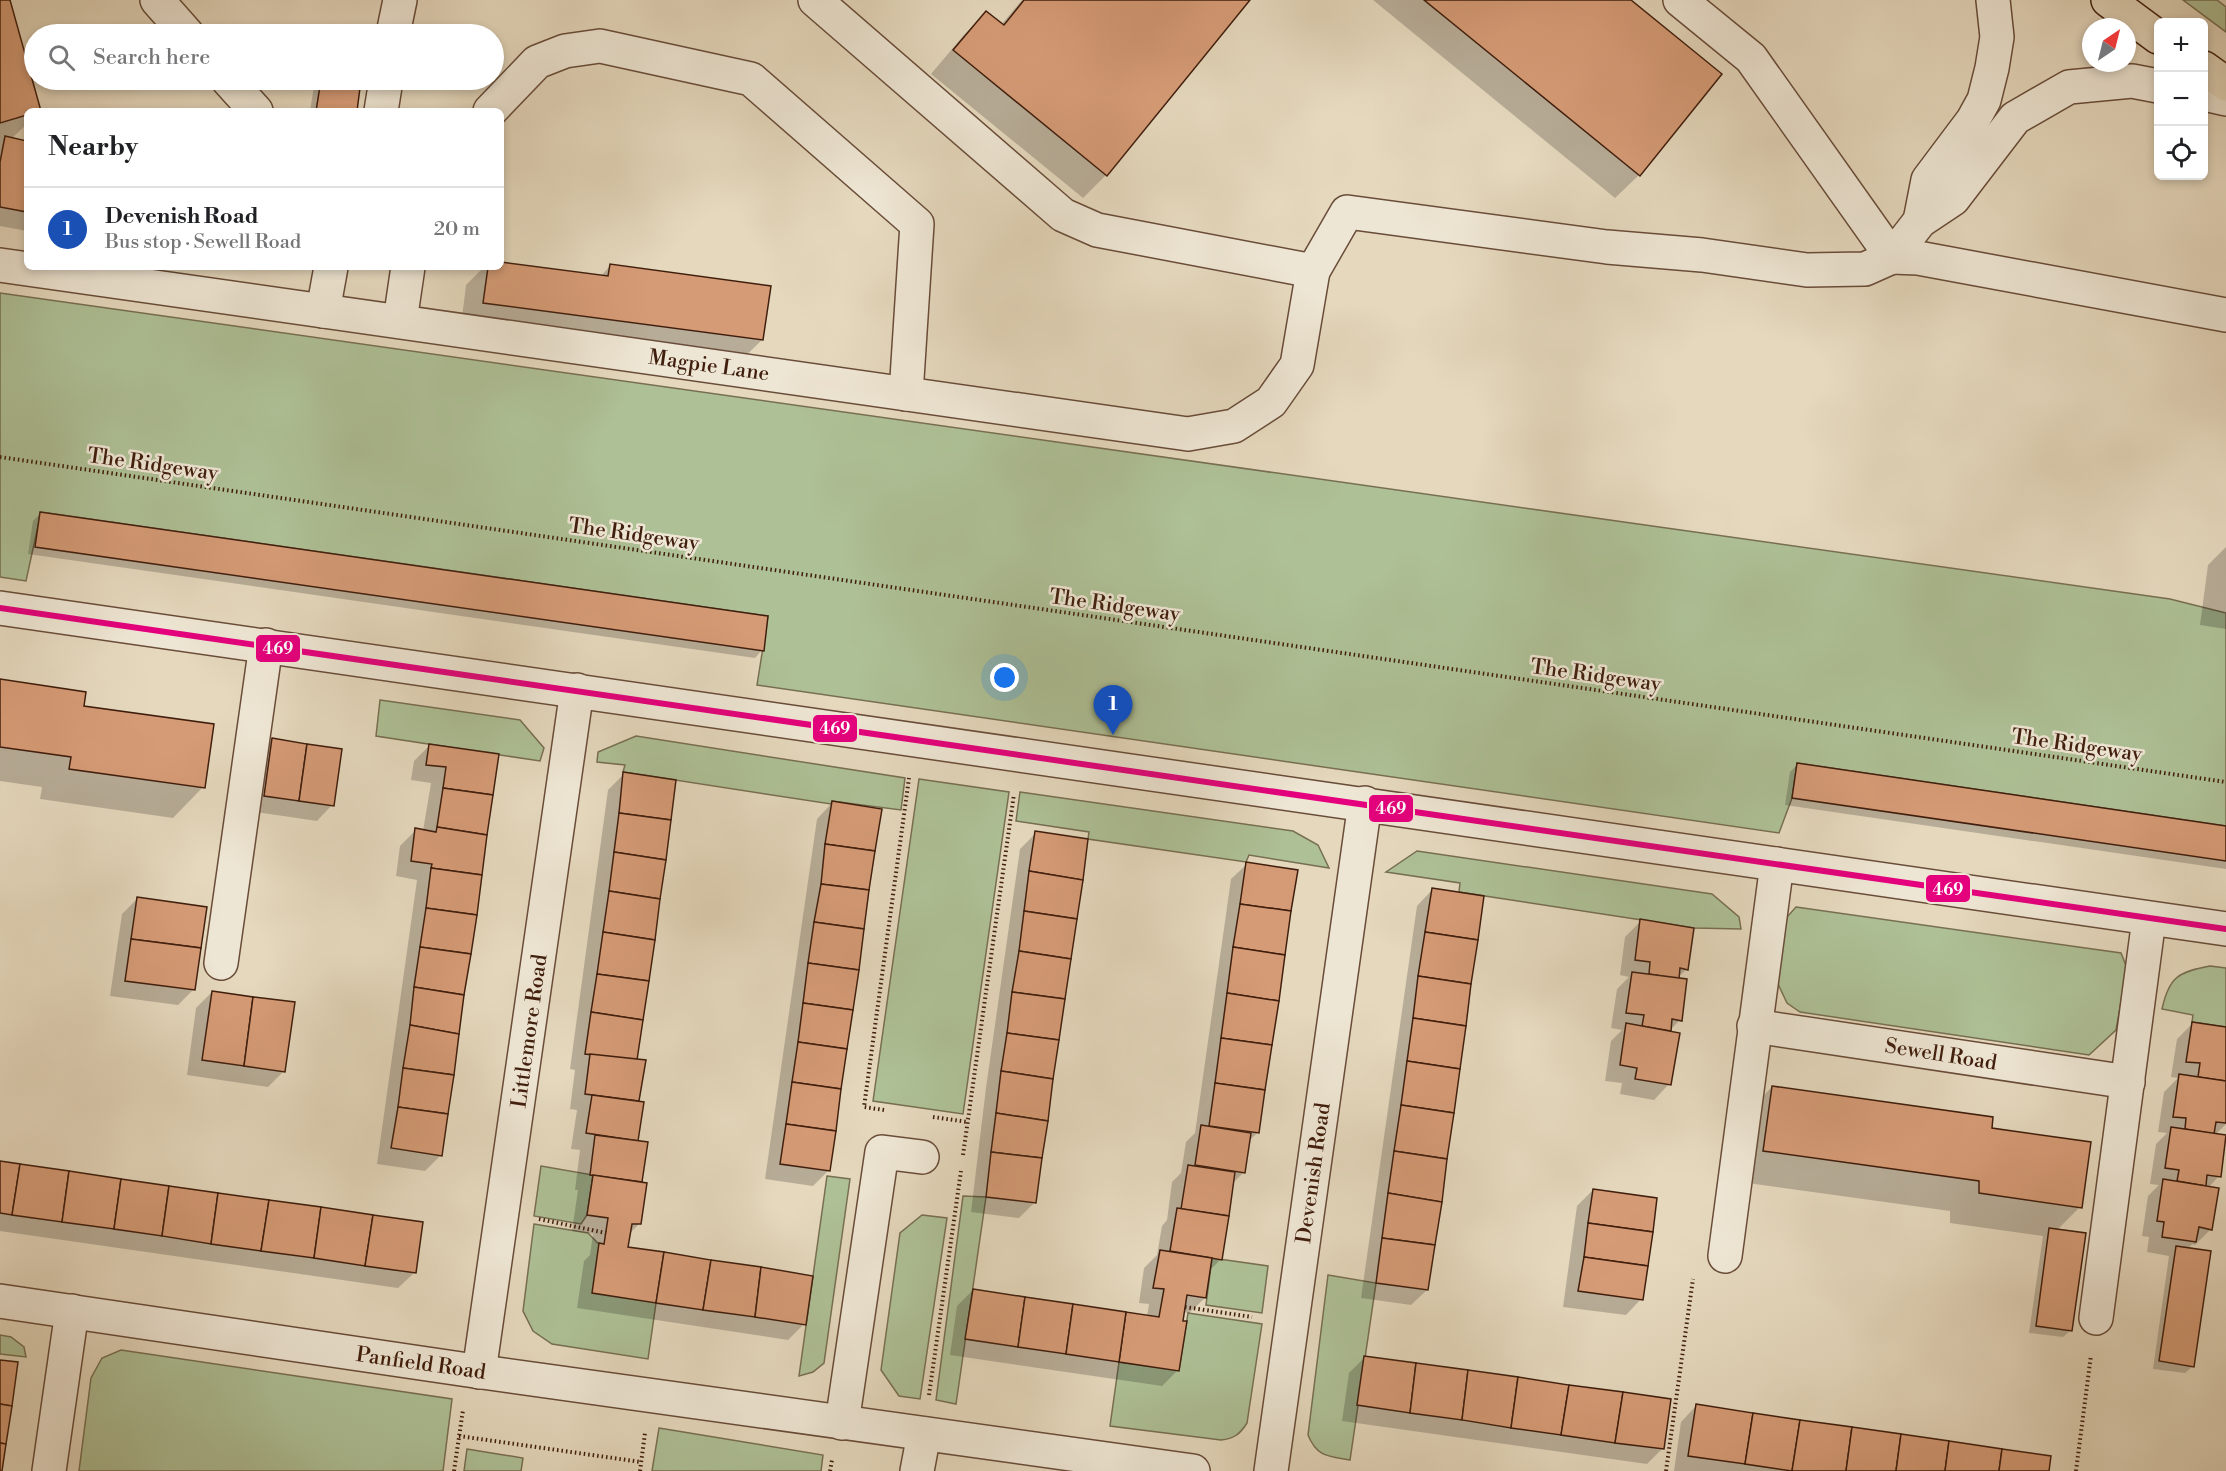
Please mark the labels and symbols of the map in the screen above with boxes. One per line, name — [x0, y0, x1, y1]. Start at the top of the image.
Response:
north arrow — [2082, 18, 2136, 72]
street label: Magpie Lane — [647, 345, 771, 387]
street label: The Ridgeway — [86, 443, 221, 487]
street label: The Ridgeway — [567, 513, 702, 557]
street label: The Ridgeway — [1048, 584, 1183, 628]
line badge: 469 — [255, 634, 301, 663]
text: 469 — [263, 639, 293, 659]
street label: The Ridgeway — [1529, 654, 1664, 698]
your location — [990, 663, 1019, 692]
pin: 1 — [1094, 686, 1132, 735]
line badge: 469 — [812, 714, 858, 743]
text: 469 — [820, 719, 850, 739]
street label: The Ridgeway — [2010, 724, 2145, 768]
line badge: 469 — [1368, 794, 1414, 823]
text: 469 — [1376, 799, 1406, 819]
line badge: 469 — [1925, 874, 1971, 903]
text: 469 — [1933, 880, 1963, 900]
street label: Littlemore Road — [506, 952, 554, 1110]
street label: Sewell Road — [1883, 1033, 1999, 1077]
street label: Devenish Road — [1291, 1101, 1337, 1245]
street label: Panfield Road — [354, 1342, 488, 1386]

